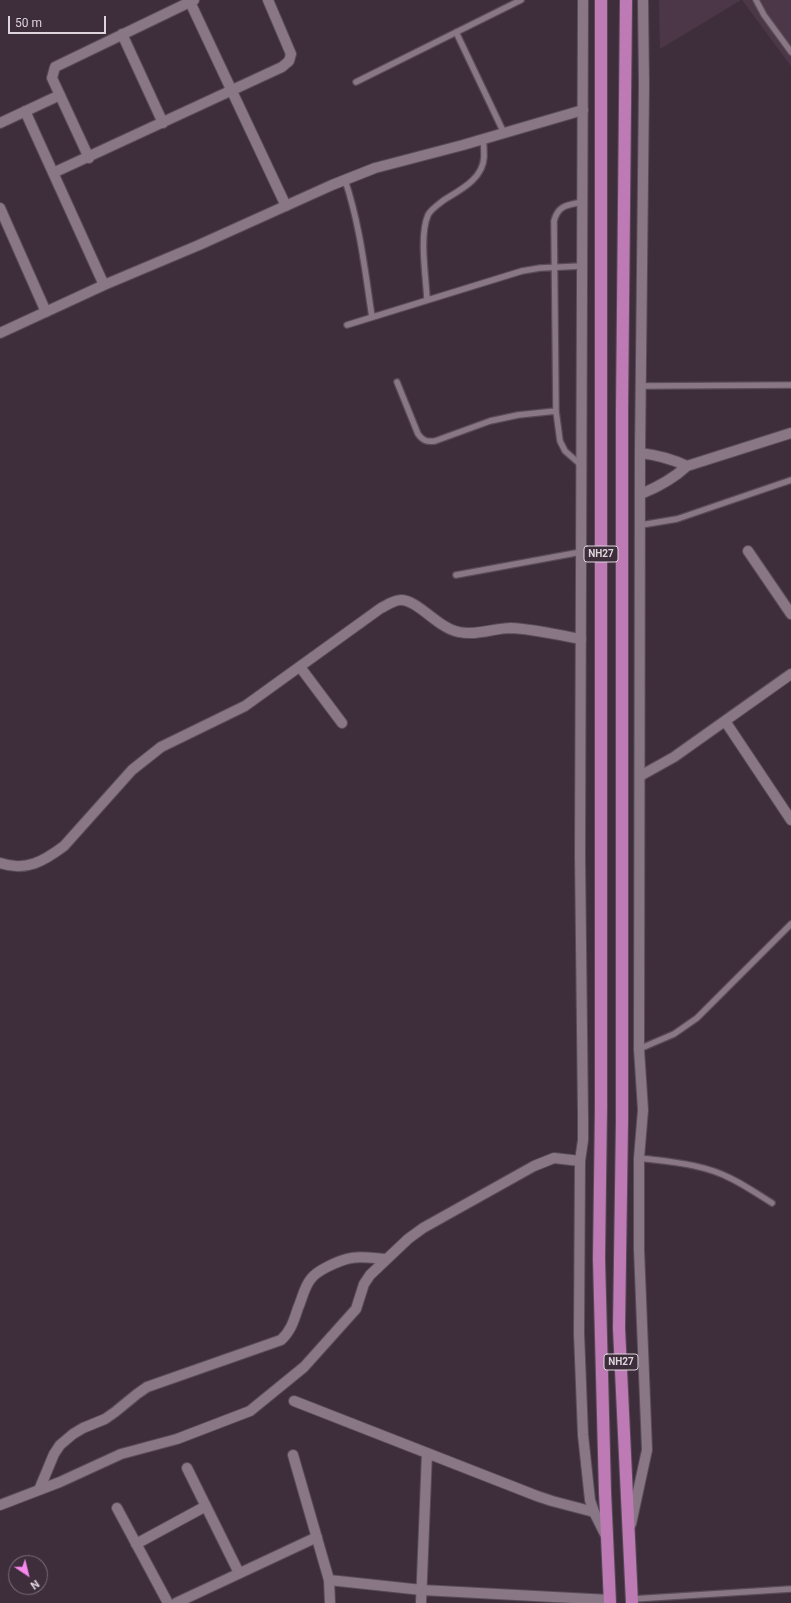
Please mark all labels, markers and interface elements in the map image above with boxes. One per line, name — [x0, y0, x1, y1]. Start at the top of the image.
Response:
scale bar — [10, 8, 108, 34]
text: 50 m — [15, 16, 42, 30]
road number: NH27 — [584, 546, 618, 562]
road number: NH27 — [604, 1354, 638, 1370]
north arrow — [8, 1555, 48, 1595]
text: N — [28, 1577, 42, 1592]

